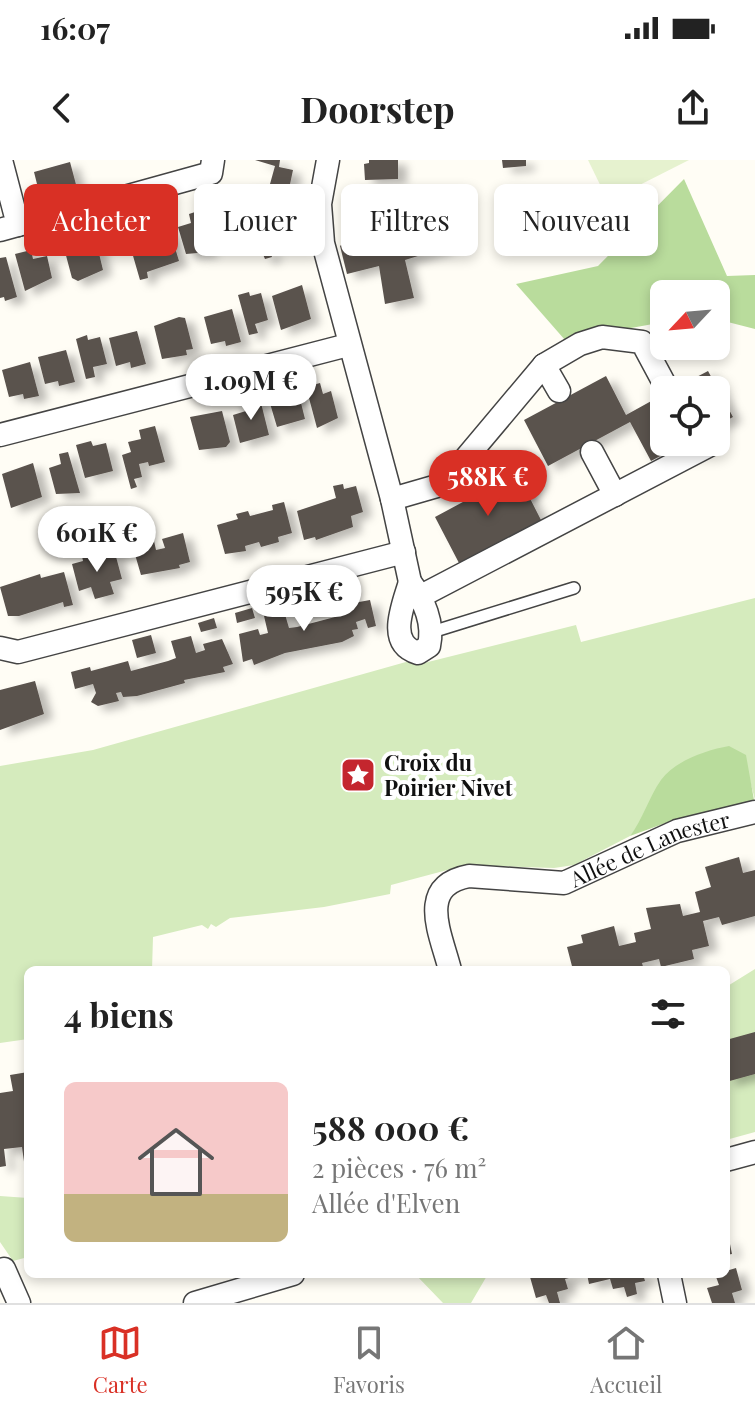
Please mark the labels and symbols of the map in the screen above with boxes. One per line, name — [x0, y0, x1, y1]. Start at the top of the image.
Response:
north arrow — [650, 280, 730, 360]
pin: 1.09M € — [177, 354, 325, 422]
pin: 588K € — [423, 450, 553, 518]
pin: 601K € — [32, 506, 162, 574]
pin: 595K € — [239, 565, 369, 633]
place label: Croix du Poirier Nivet — [384, 747, 513, 802]
place icon: Croix du Poirier Nivet — [339, 756, 377, 794]
street label: Allée de Lanester — [564, 804, 733, 894]

